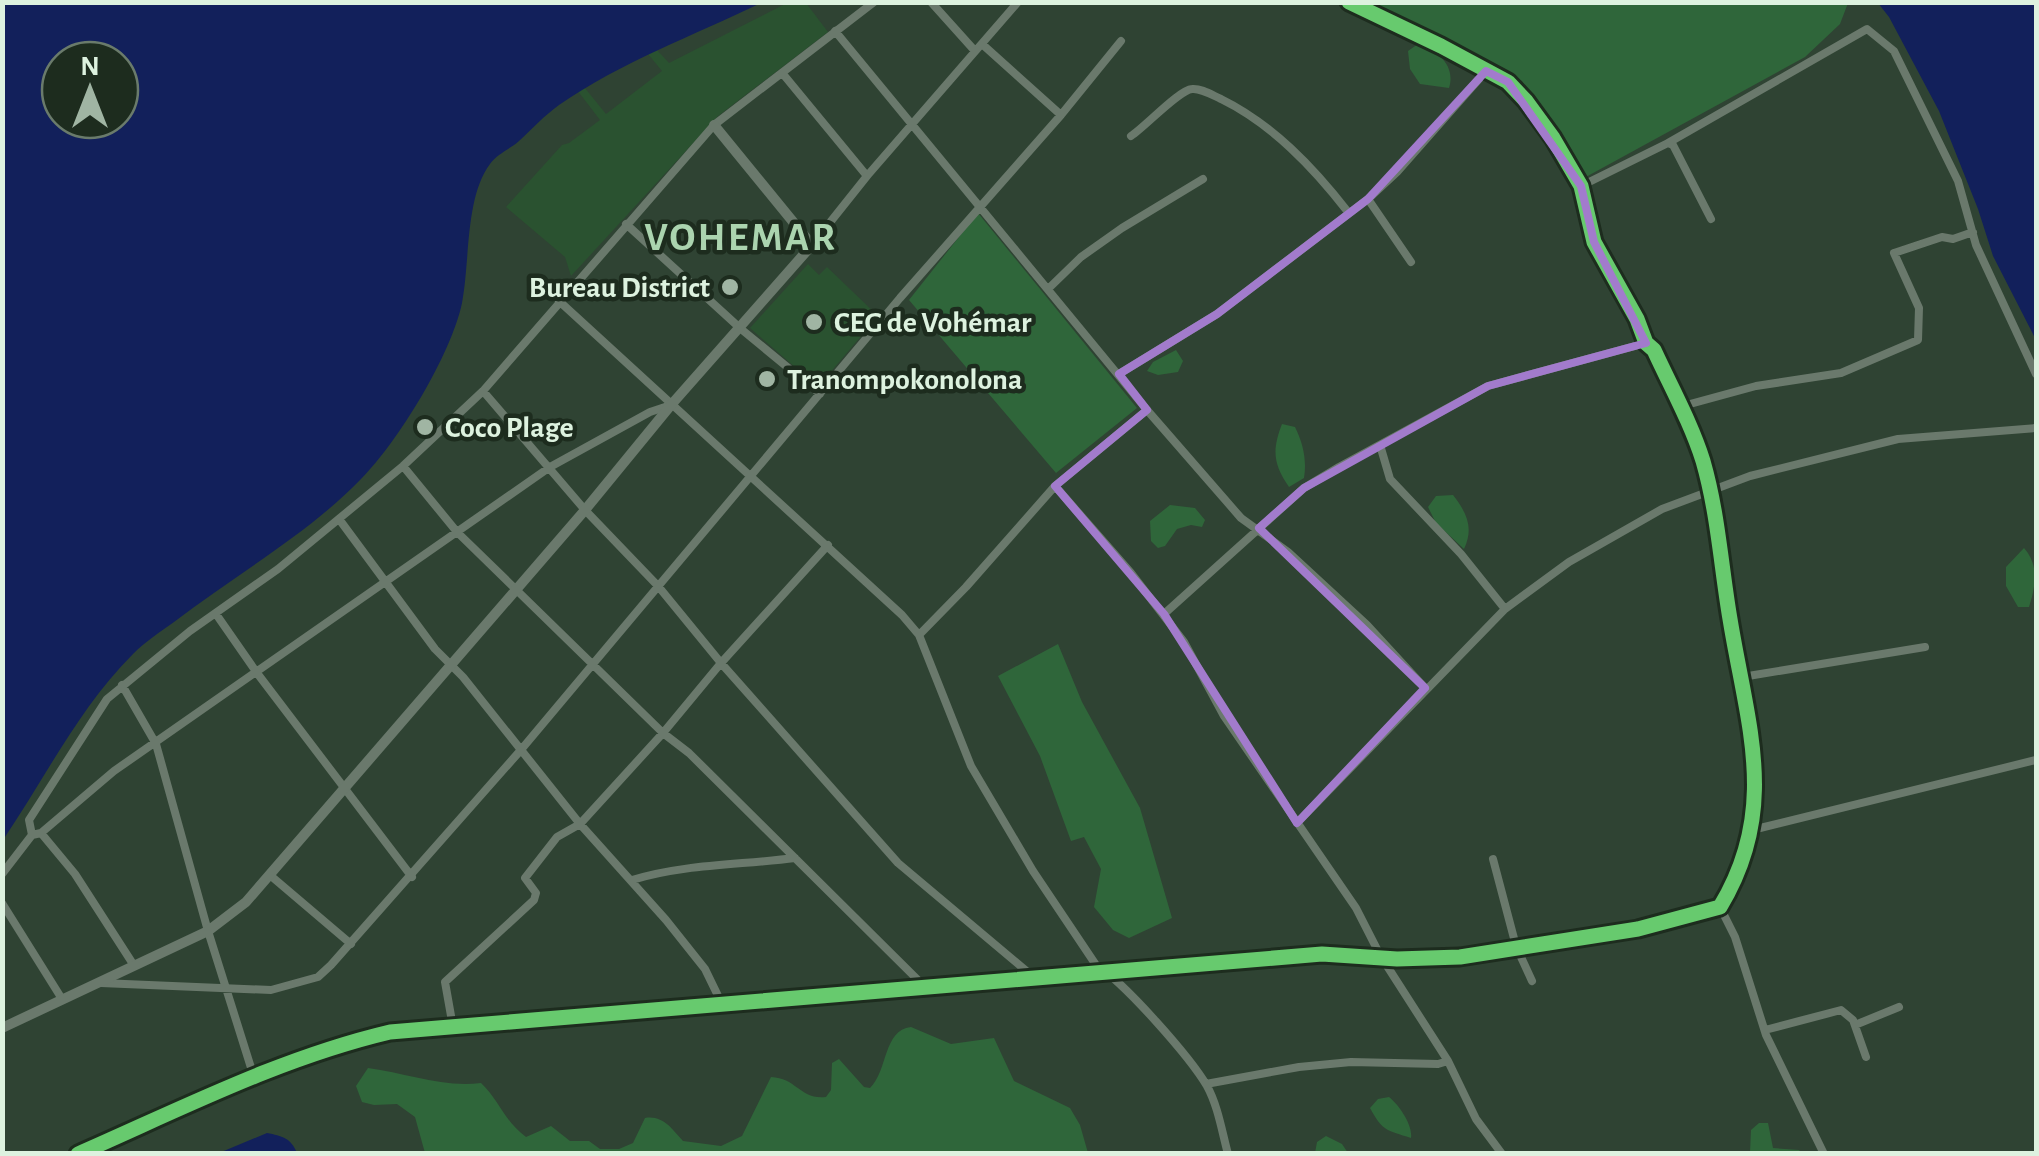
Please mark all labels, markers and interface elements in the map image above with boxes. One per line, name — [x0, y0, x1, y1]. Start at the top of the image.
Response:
north arrow — [40, 40, 140, 140]
text: N — [80, 53, 100, 81]
district label: VOHEMAR — [644, 218, 838, 258]
place label: Bureau District — [529, 273, 710, 303]
marker: Bureau District — [719, 276, 741, 298]
place label: CEG de Vohémar — [834, 308, 1032, 338]
marker: CEG de Vohémar — [803, 311, 825, 333]
place label: Tranompokonolona — [787, 365, 1022, 395]
marker: Tranompokonolona — [756, 368, 778, 390]
place label: Coco Plage — [445, 413, 574, 443]
marker: Coco Plage — [414, 416, 436, 438]

